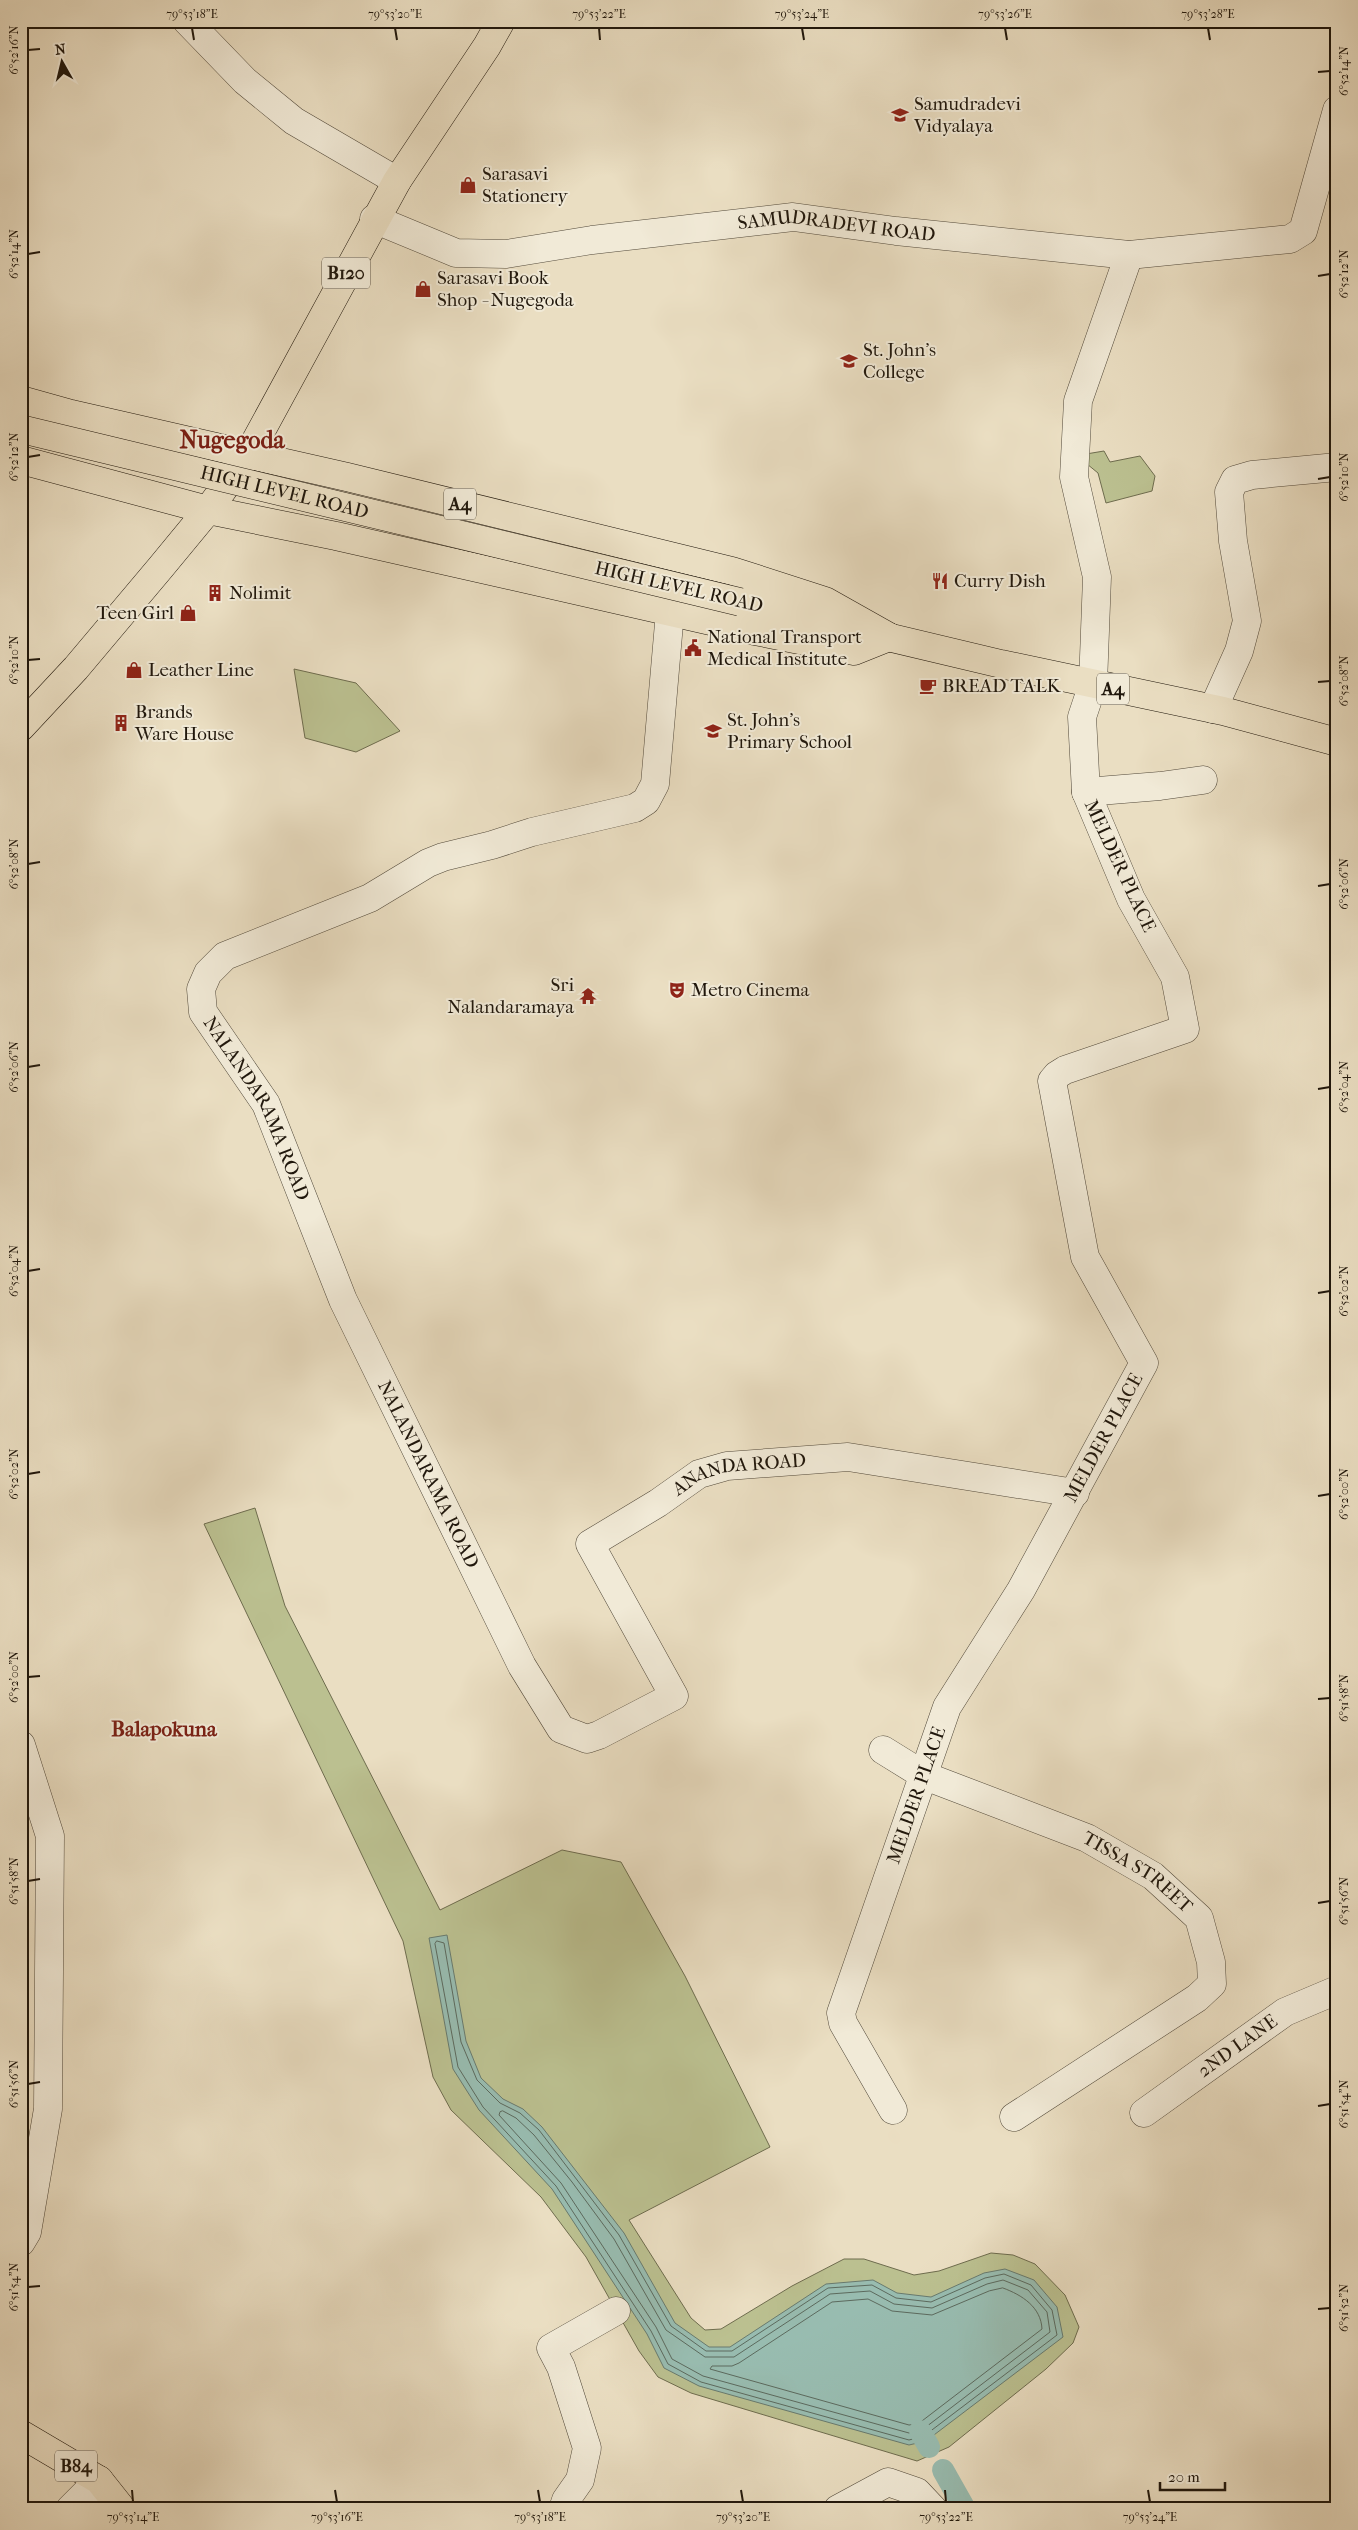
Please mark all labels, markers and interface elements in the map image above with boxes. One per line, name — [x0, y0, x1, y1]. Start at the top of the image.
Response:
text: 79°53'18"E — [166, 7, 218, 21]
text: 79°53'20"E — [368, 7, 422, 21]
text: 79°53'22"E — [572, 7, 626, 21]
text: 79°53'24"E — [775, 7, 829, 21]
text: 79°53'26"E — [978, 7, 1032, 21]
text: 79°53'28"E — [1181, 7, 1235, 21]
text: 6°52'16"N — [7, 25, 21, 75]
north arrow — [38, 38, 88, 88]
text: N — [54, 40, 67, 59]
text: 6°52'14"N — [1337, 46, 1351, 96]
place label: Samudradevi Vidyalaya — [913, 93, 1021, 137]
school or university icon: Samudradevi Vidyalaya — [890, 105, 910, 125]
place label: Sarasavi Stationery — [482, 163, 569, 207]
shop icon: Sarasavi Stationery — [458, 175, 478, 195]
street label: SAMUDRADEVI ROAD — [736, 206, 936, 246]
text: 6°52'14"N — [7, 229, 21, 279]
text: 6°52'12"N — [1337, 249, 1351, 299]
road number: B120 — [322, 258, 370, 288]
place label: Sarasavi Book Shop - Nugegoda — [437, 267, 574, 311]
shop icon: Sarasavi Book Shop - Nugegoda — [413, 279, 433, 299]
place label: St. John's College — [863, 339, 936, 383]
school or university icon: St. John's College — [839, 351, 859, 371]
district label: Nugegoda — [179, 426, 285, 454]
text: 6°52'12"N — [7, 432, 21, 482]
text: 6°52'10"N — [1337, 452, 1351, 502]
street label: HIGH LEVEL ROAD — [198, 462, 371, 523]
road number: A4 — [444, 488, 476, 520]
street label: HIGH LEVEL ROAD — [593, 557, 765, 617]
place label: Curry Dish — [954, 570, 1046, 592]
restaurant icon: Curry Dish — [930, 571, 950, 591]
place label: Nolimit — [229, 582, 292, 604]
building icon: Nolimit — [205, 583, 225, 603]
place label: Teen Girl — [97, 602, 174, 624]
shop icon: Teen Girl — [178, 603, 198, 623]
place label: National Transport Medical Institute — [707, 626, 862, 670]
text: 6°52'10"N — [7, 635, 21, 685]
public building icon: National Transport Medical Institute — [683, 638, 703, 658]
text: 6°52'08"N — [1337, 655, 1351, 707]
place label: Leather Line — [148, 659, 254, 681]
shop icon: Leather Line — [124, 660, 144, 680]
road number: A4 — [1097, 674, 1129, 704]
place label: BREAD TALK — [942, 675, 1062, 697]
cafe icon: BREAD TALK — [918, 676, 938, 696]
place label: Brands Ware House — [134, 701, 234, 745]
place label: St. John's Primary School — [727, 709, 852, 753]
building icon: Brands Ware House — [111, 713, 131, 733]
school or university icon: St. John's Primary School — [703, 721, 723, 741]
street label: MELDER PLACE — [1080, 796, 1160, 936]
text: 6°52'08"N — [7, 838, 21, 890]
text: 6°52'06"N — [1337, 858, 1351, 910]
place label: Sri Nalandaramaya — [447, 974, 574, 1018]
place label: Metro Cinema — [691, 979, 809, 1001]
theatre icon: Metro Cinema — [667, 980, 687, 1000]
temple icon: Sri Nalandaramaya — [578, 986, 598, 1006]
street label: NALANDARAMA ROAD — [199, 1013, 314, 1204]
text: 6°52'06"N — [7, 1041, 21, 1093]
text: 6°52'04"N — [1337, 1061, 1351, 1113]
text: 6°52'04"N — [7, 1245, 21, 1297]
text: 6°52'02"N — [1337, 1265, 1351, 1317]
street label: MELDER PLACE — [1060, 1369, 1148, 1506]
street label: NALANDARAMA ROAD — [373, 1377, 483, 1572]
text: 6°52'02"N — [7, 1448, 21, 1500]
street label: ANANDA ROAD — [667, 1449, 807, 1501]
text: 6°52'00"N — [1337, 1468, 1351, 1520]
text: 6°52'00"N — [7, 1651, 21, 1703]
text: 6°51'58"N — [1337, 1674, 1351, 1722]
district label: Balapokuna — [111, 1717, 218, 1741]
street label: MELDER PLACE — [883, 1723, 950, 1867]
street label: TISSA STREET — [1079, 1827, 1197, 1918]
text: 6°51'58"N — [7, 1857, 21, 1905]
text: 6°51'56"N — [1337, 1877, 1351, 1925]
street label: 2ND LANE — [1193, 2010, 1282, 2082]
text: 6°51'56"N — [7, 2060, 21, 2108]
text: 6°51'54"N — [1337, 2080, 1351, 2128]
text: 6°51'54"N — [7, 2263, 21, 2311]
text: 6°51'52"N — [1337, 2284, 1351, 2332]
road number: B84 — [55, 2450, 97, 2482]
scale bar — [1160, 2460, 1226, 2492]
text: 20 m — [1168, 2468, 1200, 2486]
text: 79°53'14"E — [107, 2510, 159, 2524]
text: 79°53'16"E — [311, 2510, 363, 2524]
text: 79°53'18"E — [514, 2510, 566, 2524]
text: 79°53'20"E — [716, 2510, 770, 2524]
text: 79°53'22"E — [919, 2510, 973, 2524]
text: 79°53'24"E — [1123, 2510, 1177, 2524]

